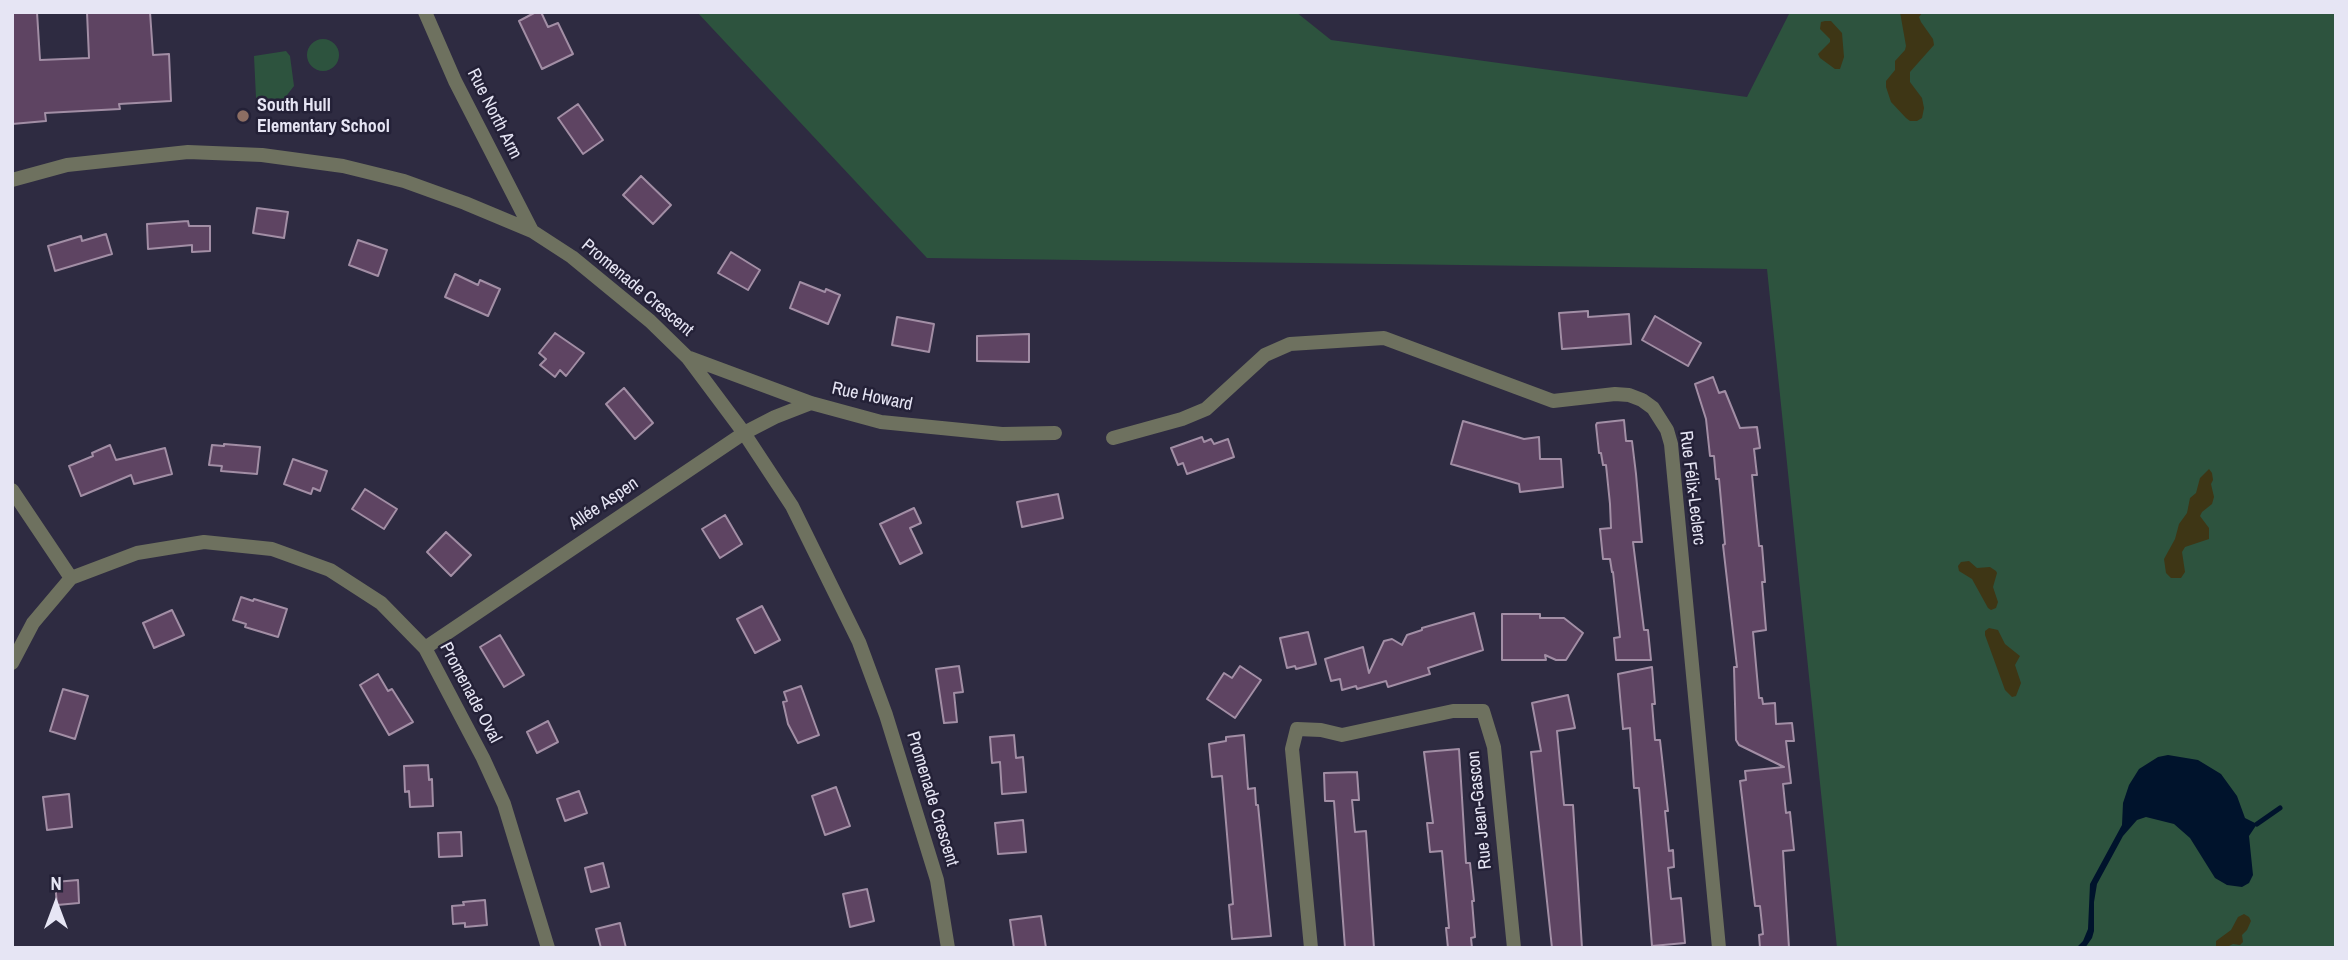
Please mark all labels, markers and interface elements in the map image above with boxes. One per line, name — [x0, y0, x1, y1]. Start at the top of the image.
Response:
street label: Rue North Arm — [462, 65, 526, 163]
place label: South Hull Elementary School — [257, 95, 390, 138]
marker: South Hull Elementary School — [235, 108, 251, 124]
street label: Promenade Crescent — [577, 235, 697, 341]
street label: Rue Howard — [830, 378, 914, 416]
street label: Rue Félix-Leclerc — [1674, 430, 1710, 546]
street label: Allée Aspen — [565, 473, 643, 535]
street label: Promenade Oval — [434, 639, 506, 747]
street label: Promenade Crescent — [901, 729, 963, 869]
street label: Rue Jean-Gascon — [1463, 750, 1497, 870]
north arrow — [21, 869, 91, 939]
text: N — [50, 870, 62, 896]

